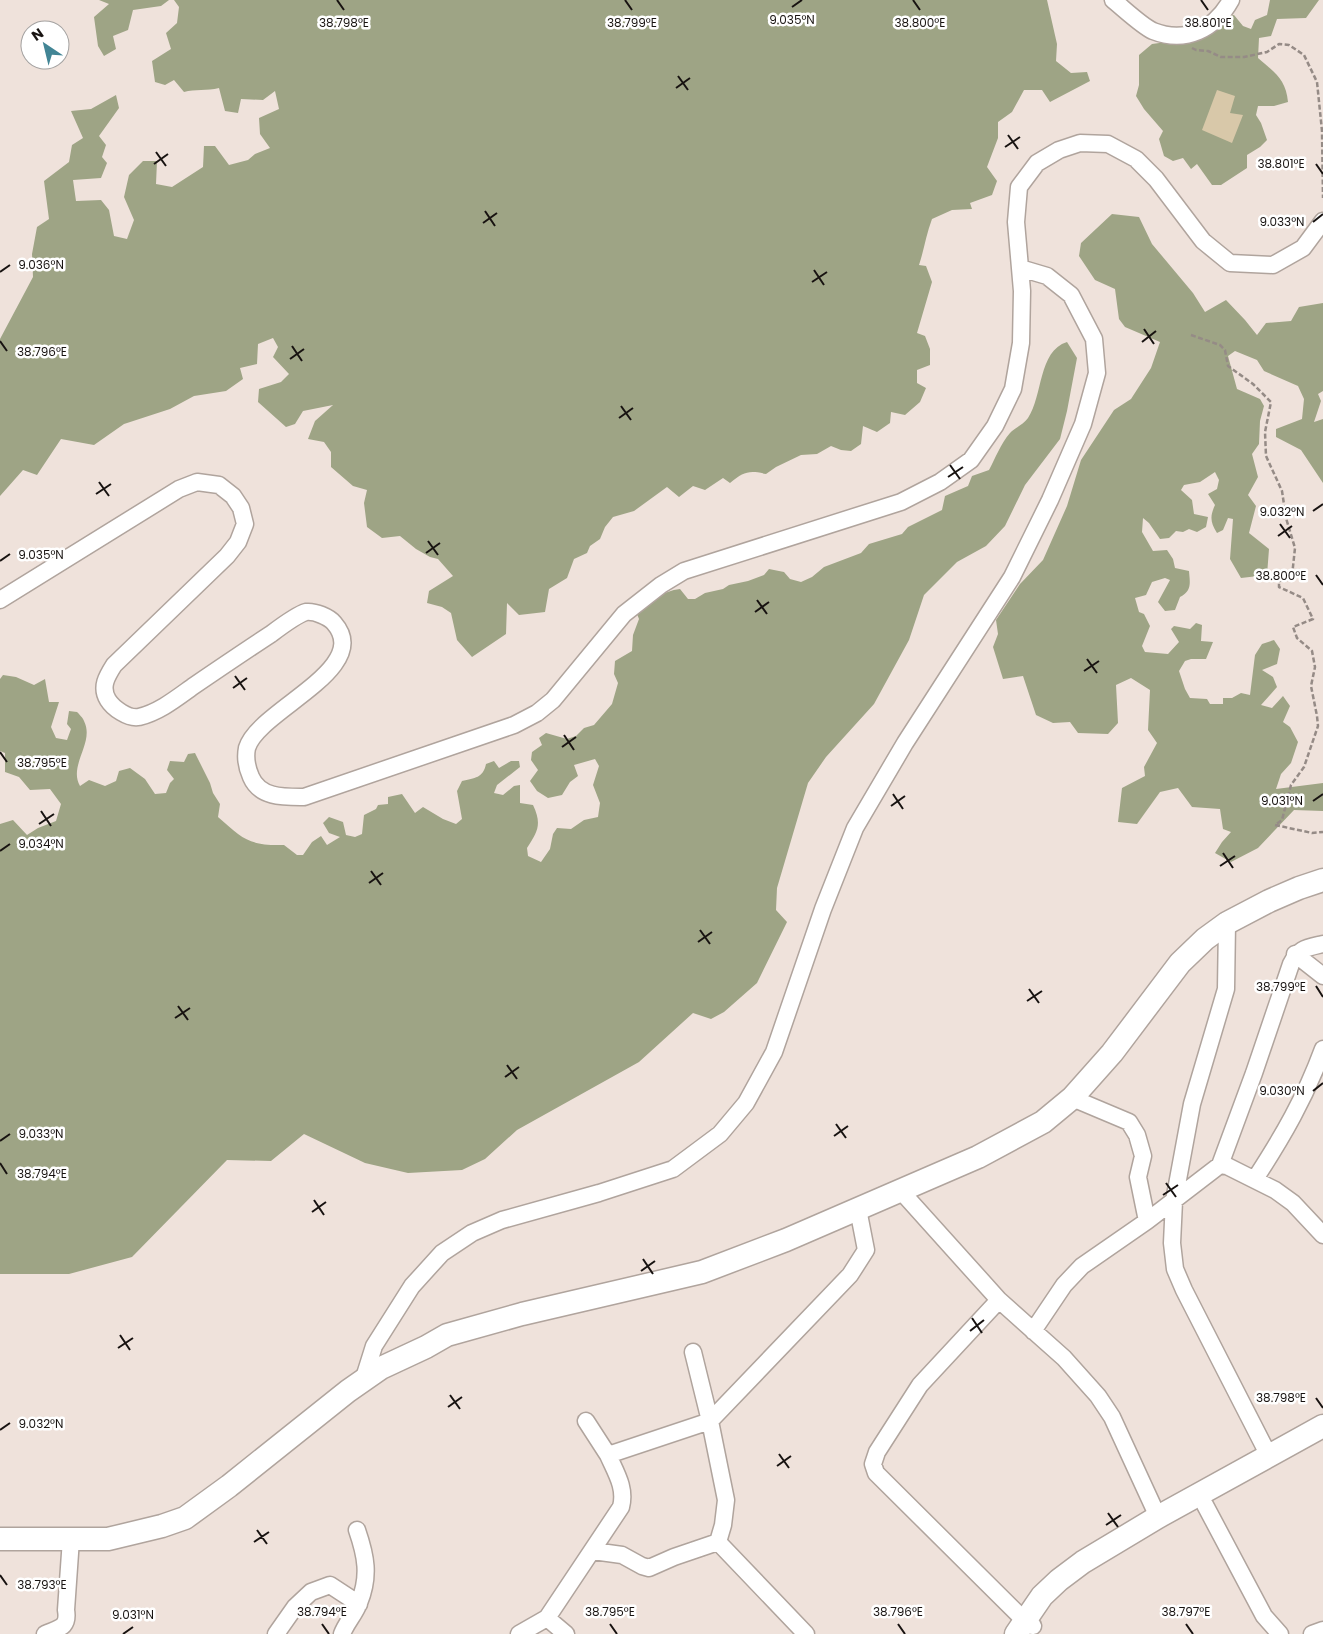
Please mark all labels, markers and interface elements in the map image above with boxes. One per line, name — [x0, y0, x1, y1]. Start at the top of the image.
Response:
text: 9.035°N — [769, 11, 815, 28]
text: 38.798°E — [319, 14, 369, 31]
text: 38.799°E — [607, 14, 657, 31]
text: 38.800°E — [895, 14, 945, 31]
text: 38.801°E — [1184, 14, 1232, 31]
north arrow — [20, 20, 70, 70]
text: N — [27, 23, 48, 46]
text: 38.801°E — [1257, 155, 1305, 172]
text: 9.033°N — [1259, 213, 1305, 230]
text: 9.036°N — [18, 256, 64, 273]
text: 38.796°E — [17, 343, 67, 360]
text: 9.032°N — [1260, 503, 1304, 520]
text: 9.035°N — [18, 546, 64, 563]
text: 38.800°E — [1256, 567, 1306, 584]
text: 38.795°E — [17, 754, 67, 771]
text: 9.031°N — [1261, 792, 1303, 809]
text: 9.034°N — [18, 835, 64, 852]
text: 38.799°E — [1256, 978, 1306, 995]
text: 9.030°N — [1259, 1082, 1305, 1099]
text: 9.033°N — [18, 1125, 64, 1142]
text: 38.794°E — [17, 1165, 67, 1182]
text: 38.798°E — [1256, 1389, 1306, 1406]
text: 9.032°N — [19, 1415, 63, 1432]
text: 38.793°E — [17, 1576, 67, 1593]
text: 38.794°E — [297, 1603, 347, 1620]
text: 38.795°E — [585, 1603, 635, 1620]
text: 38.796°E — [873, 1603, 923, 1620]
text: 38.797°E — [1162, 1603, 1210, 1620]
text: 9.031°N — [112, 1606, 154, 1623]

